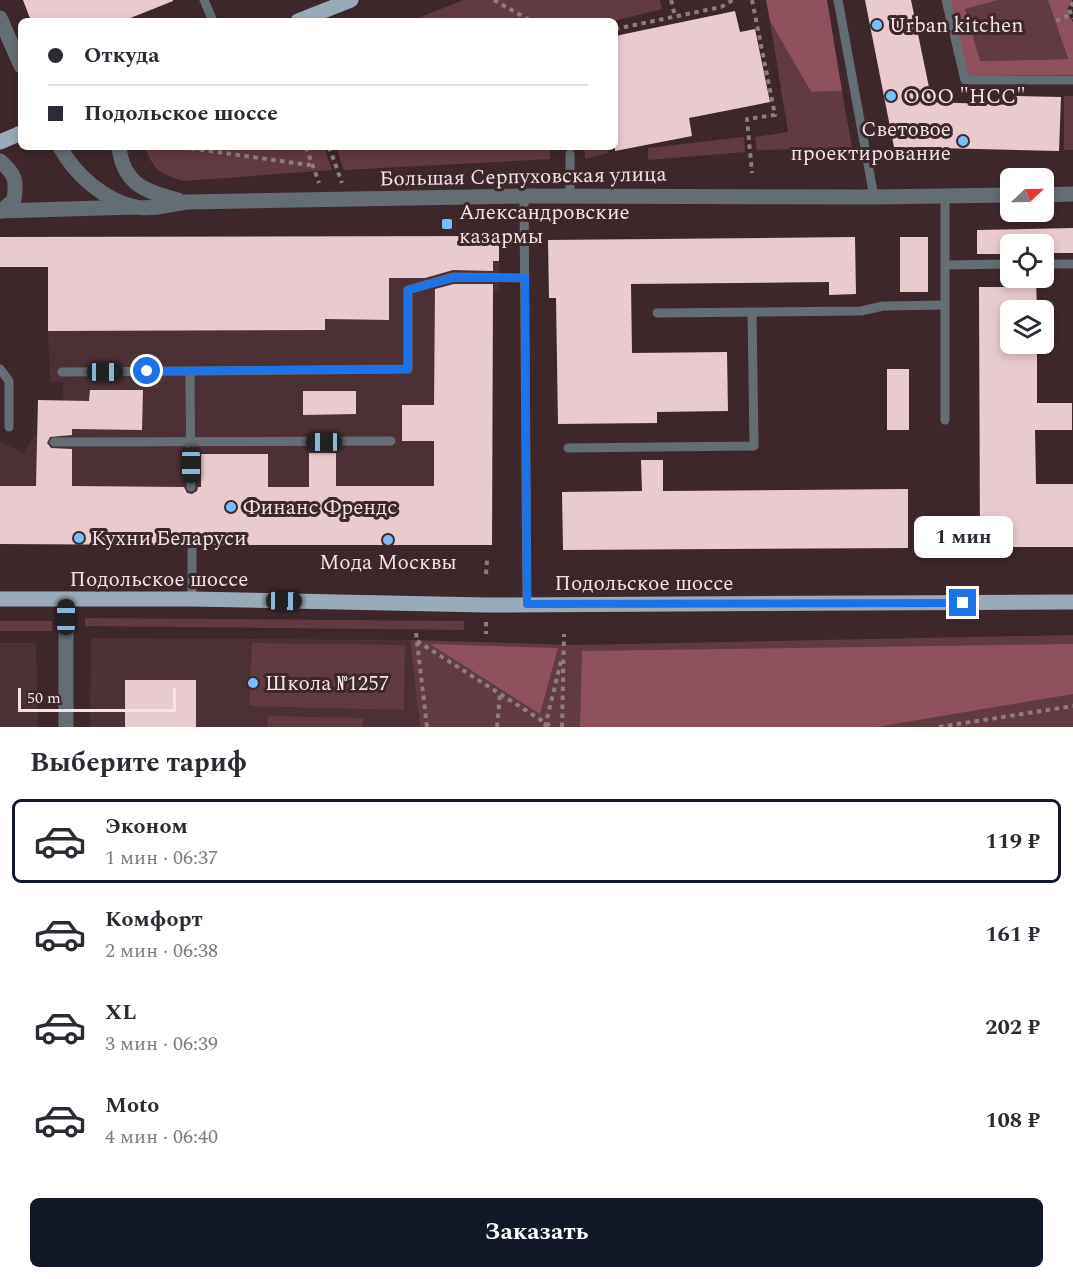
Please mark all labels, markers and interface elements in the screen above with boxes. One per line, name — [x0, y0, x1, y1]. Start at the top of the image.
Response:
place label: Urban kitchen — [889, 10, 1023, 42]
marker: Urban kitchen — [870, 18, 884, 32]
text: Откуда — [84, 39, 160, 72]
place label: ООО "НСС" — [903, 81, 1026, 113]
marker: ООО "НСС" — [884, 89, 898, 103]
text: Подольское шоссе — [84, 97, 278, 130]
place label: Световое проектирование — [790, 114, 951, 170]
marker: Световое проектирование — [956, 134, 970, 148]
street label: Большая Серпуховская улица — [379, 158, 668, 196]
north arrow — [1000, 168, 1054, 222]
map controls — [1000, 168, 1054, 354]
place label: Александровские казармы — [459, 197, 630, 253]
marker: Александровские казармы — [440, 217, 454, 231]
button: locate — [1000, 234, 1054, 288]
button: layers — [1000, 300, 1054, 354]
route start — [133, 357, 160, 384]
car — [87, 363, 123, 381]
car — [306, 433, 342, 451]
car — [182, 447, 200, 483]
place label: Финанс Френдс — [243, 492, 397, 524]
marker: Финанс Френдс — [224, 500, 238, 514]
callout: 1 мин — [914, 516, 1012, 558]
text: 1 мин — [935, 522, 992, 552]
place label: Кухни Беларуси — [91, 523, 247, 555]
marker: Кухни Беларуси — [72, 531, 86, 545]
marker: Мода Москвы — [381, 533, 395, 547]
place label: Мода Москвы — [319, 547, 457, 579]
street label: Подольское шоссе — [70, 564, 248, 596]
street label: Подольское шоссе — [555, 568, 733, 600]
route end — [949, 589, 976, 616]
car — [266, 592, 302, 610]
car — [57, 599, 75, 635]
place label: Школа №1257 — [265, 668, 389, 700]
marker: Школа №1257 — [246, 676, 260, 690]
scale bar — [18, 685, 176, 712]
text: 50 m — [27, 686, 61, 710]
text: Выберите тариф — [30, 742, 247, 784]
text: Эконом — [105, 810, 188, 843]
icon: car — [33, 814, 87, 868]
text: 119 ₽ — [985, 825, 1040, 858]
text: 1 мин · 06:37 — [105, 843, 218, 873]
text: Комфорт — [105, 903, 203, 936]
icon: car — [33, 907, 87, 961]
text: 161 ₽ — [985, 918, 1040, 951]
text: 2 мин · 06:38 — [105, 936, 218, 966]
text: XL — [105, 996, 136, 1029]
icon: car — [33, 1000, 87, 1054]
text: 202 ₽ — [985, 1011, 1040, 1044]
text: 3 мин · 06:39 — [105, 1029, 218, 1059]
text: Moto — [105, 1089, 159, 1122]
icon: car — [33, 1093, 87, 1147]
text: 108 ₽ — [985, 1104, 1040, 1137]
text: 4 мин · 06:40 — [105, 1122, 218, 1152]
button: Заказать — [30, 1198, 1043, 1267]

